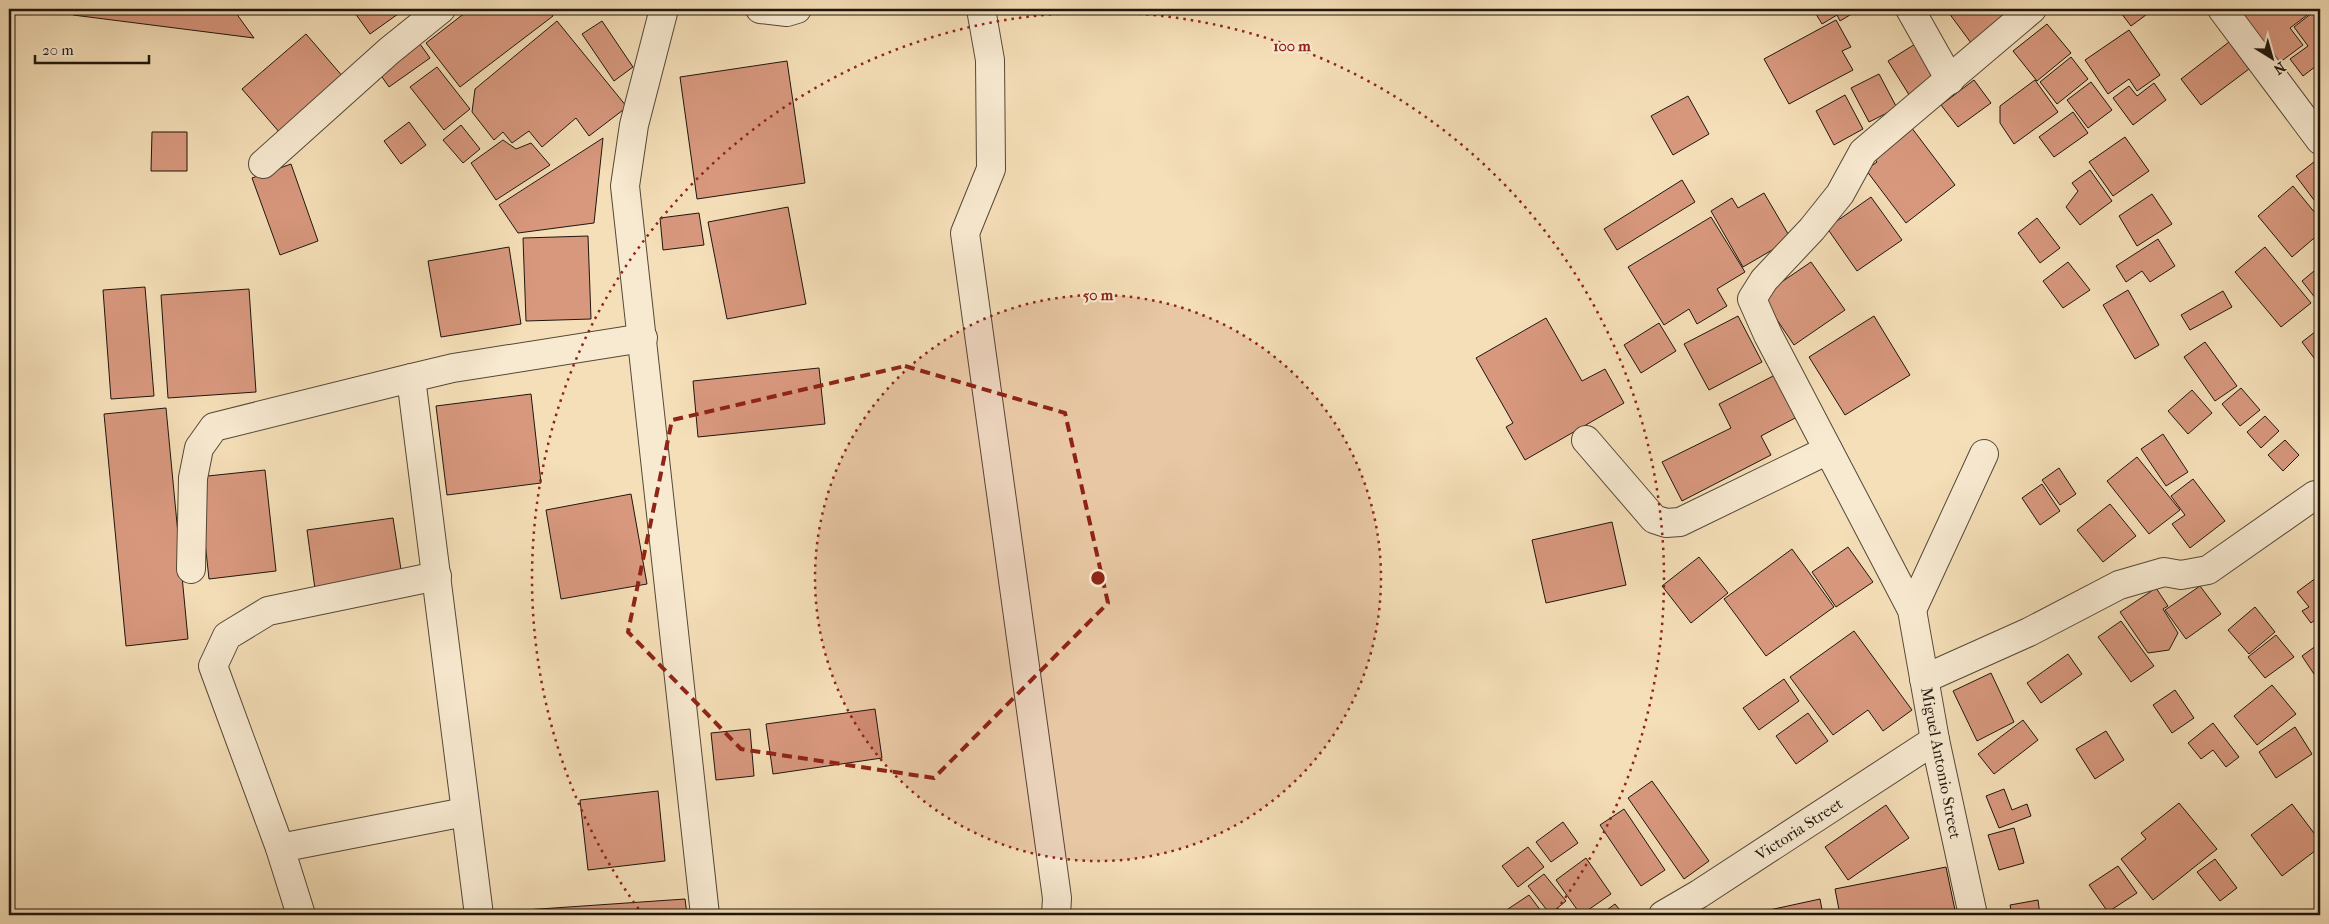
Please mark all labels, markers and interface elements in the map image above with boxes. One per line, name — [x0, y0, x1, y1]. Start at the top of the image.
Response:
scale bar — [35, 32, 149, 64]
north arrow — [2246, 32, 2296, 82]
text: 100 m — [1273, 37, 1311, 55]
text: 20 m — [42, 41, 74, 59]
text: N — [2270, 58, 2289, 78]
text: 50 m — [1083, 286, 1114, 304]
centre of rings — [1089, 569, 1107, 587]
street label: Miguel Antonio Street — [1917, 686, 1965, 841]
street label: Victoria Street — [1751, 794, 1846, 865]

